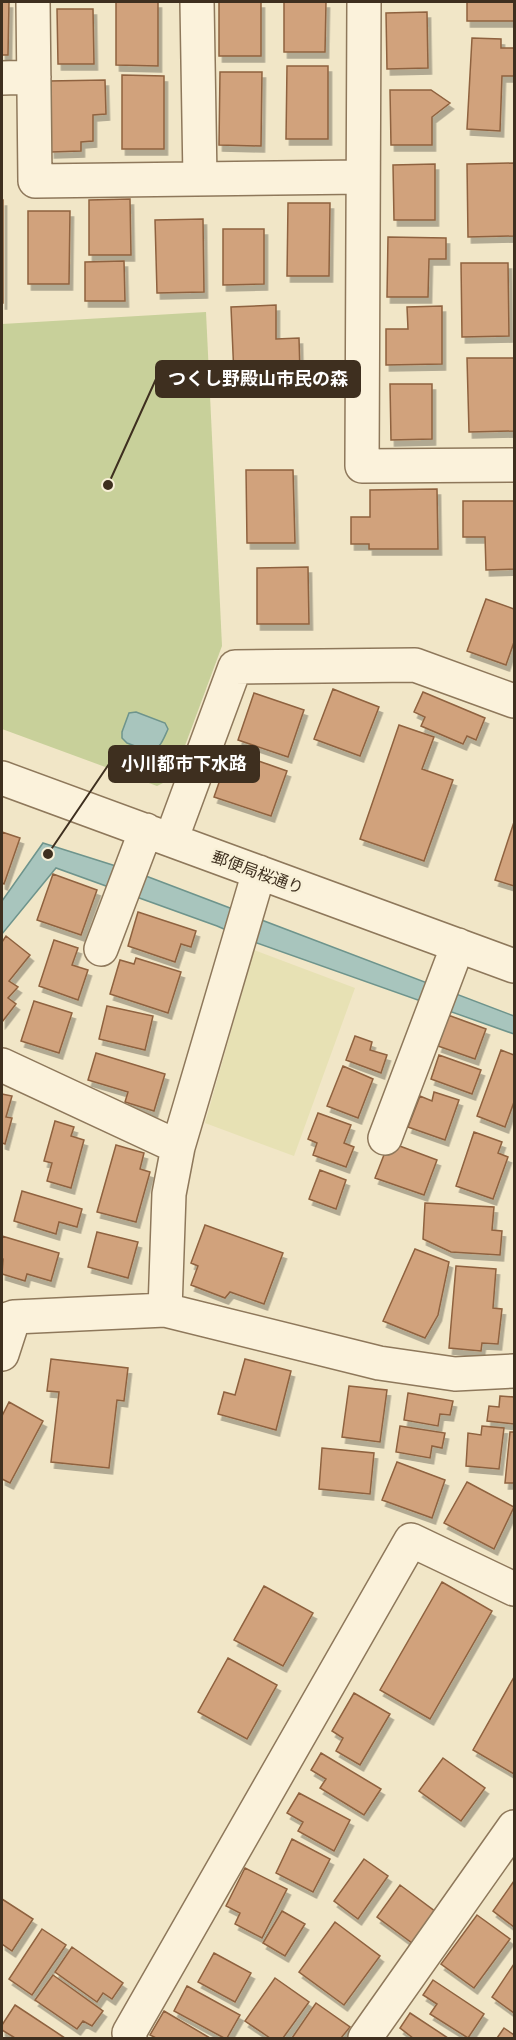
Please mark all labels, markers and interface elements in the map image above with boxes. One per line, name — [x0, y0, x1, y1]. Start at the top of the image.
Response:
callout: つくし野殿山市民の森 — [156, 361, 360, 397]
text: つくし野殿山市民の森 — [168, 366, 348, 390]
callout: 小川都市下水路 — [109, 746, 259, 782]
text: 小川都市下水路 — [121, 751, 247, 775]
street label: 郵便局桜通り — [209, 845, 307, 899]

